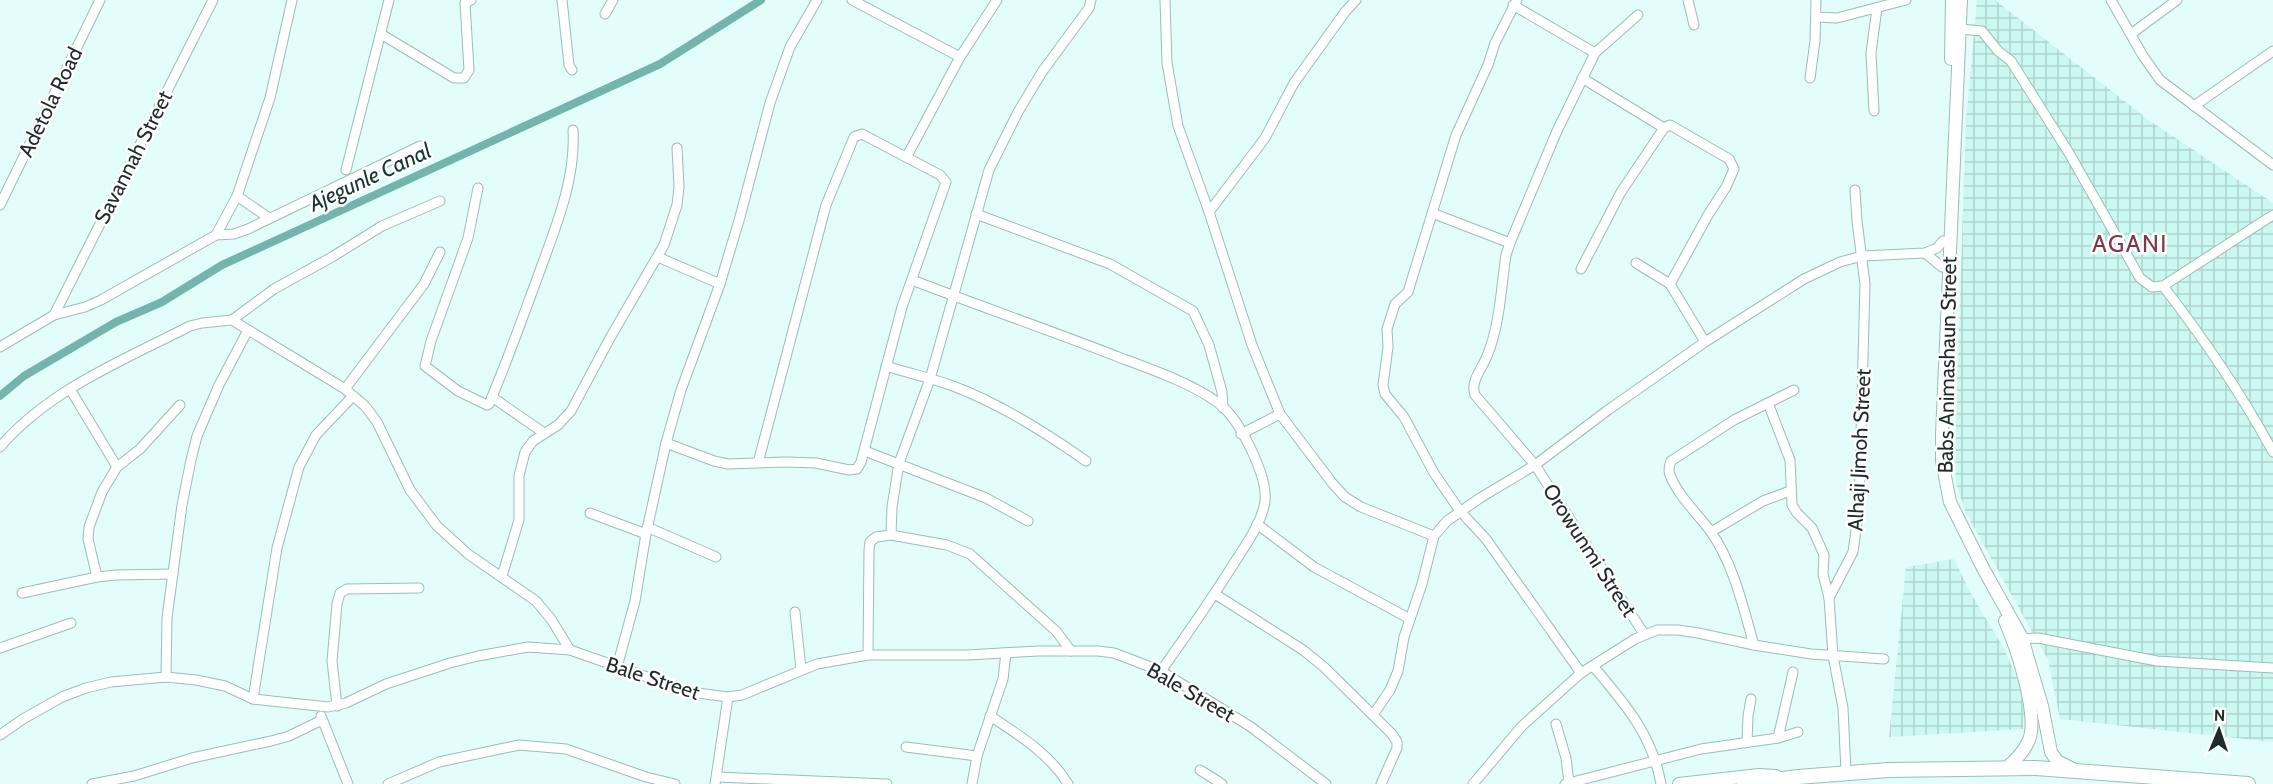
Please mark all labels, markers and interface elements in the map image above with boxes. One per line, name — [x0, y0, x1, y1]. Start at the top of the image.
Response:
street label: Adetola Road — [13, 43, 87, 161]
street label: Savannah Street — [89, 86, 177, 228]
water label: Ajegunle Canal — [304, 137, 436, 217]
district label: AGANI — [2092, 229, 2168, 258]
street label: Babs Animashaun Street — [1933, 256, 1961, 474]
street label: Alhaji Jimoh Street — [1842, 368, 1877, 532]
street label: Orowunmi Street — [1538, 479, 1642, 621]
street label: Bale Street — [603, 651, 703, 705]
street label: Bale Street — [1143, 657, 1239, 727]
north arrow — [2189, 700, 2249, 760]
text: N — [2214, 706, 2225, 725]

